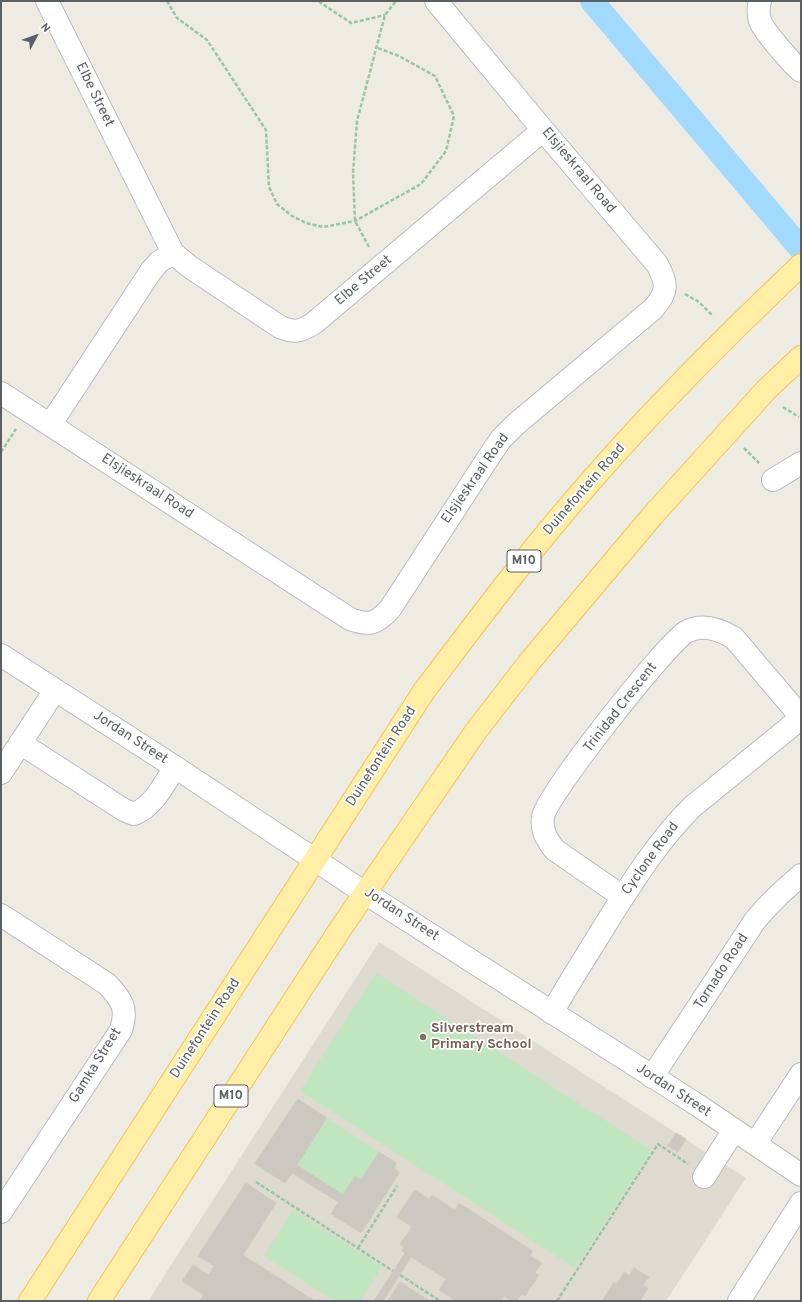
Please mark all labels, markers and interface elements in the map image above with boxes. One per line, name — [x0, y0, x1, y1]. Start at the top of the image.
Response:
north arrow — [16, 16, 56, 56]
text: N — [37, 21, 53, 36]
street label: Elbe Street — [71, 60, 117, 130]
street label: Elsjieskraal Road — [537, 125, 619, 217]
street label: Elbe Street — [332, 252, 396, 310]
street label: Elsjieskraal Road — [439, 431, 513, 527]
street label: Duinefontein Road — [541, 441, 629, 539]
street label: Elsjieskraal Road — [98, 451, 196, 523]
road number: M10 — [507, 550, 541, 572]
street label: Trinidad Crescent — [581, 660, 661, 756]
street label: Duinefontein Road — [343, 704, 421, 810]
street label: Jordan Street — [90, 708, 170, 768]
street label: Cyclone Road — [619, 819, 683, 899]
street label: Jordan Street — [361, 885, 441, 945]
street label: Tornado Road — [691, 931, 753, 1013]
street label: Duinefontein Road — [167, 976, 245, 1082]
place label: Silverstream Primary School — [431, 1021, 532, 1054]
street label: Gamka Street — [66, 1025, 126, 1107]
marker: Silverstream Primary School — [418, 1032, 428, 1042]
street label: Jordan Street — [633, 1061, 713, 1121]
road number: M10 — [214, 1085, 248, 1107]

